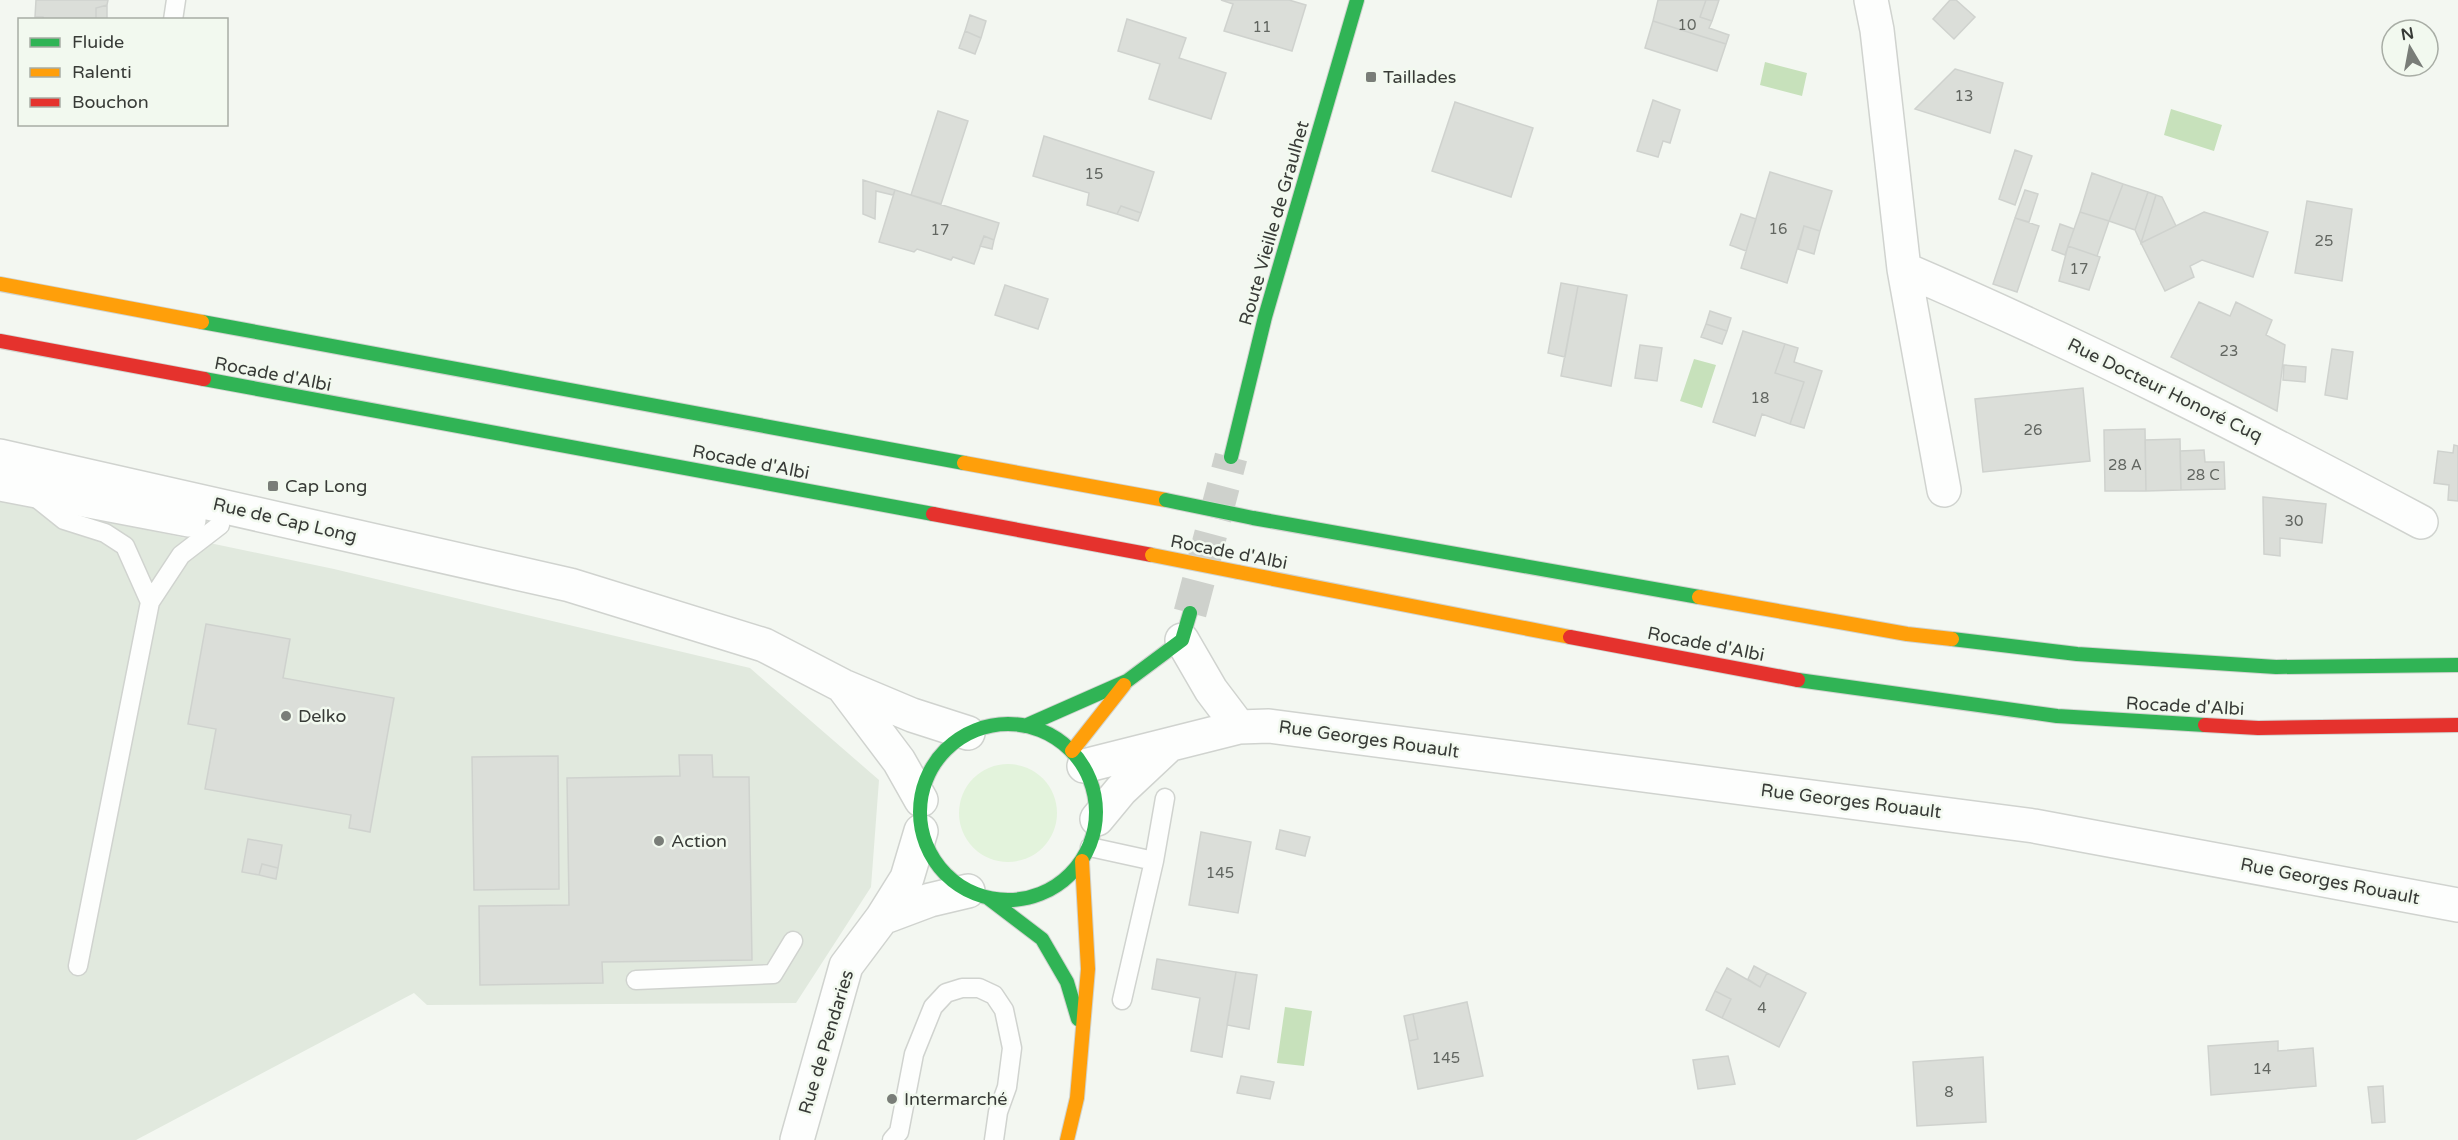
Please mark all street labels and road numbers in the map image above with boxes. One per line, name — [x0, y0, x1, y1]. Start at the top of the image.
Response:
street label: Route Vieille de Graulhet — [1234, 118, 1314, 328]
street label: Rue Docteur Honoré Cuq — [2064, 333, 2266, 447]
street label: Rocade d'Albi — [213, 352, 333, 396]
street label: Rocade d'Albi — [691, 440, 811, 484]
street label: Rue de Cap Long — [211, 493, 359, 547]
street label: Rocade d'Albi — [1169, 530, 1289, 574]
street label: Rocade d'Albi — [1646, 622, 1766, 666]
street label: Rocade d'Albi — [2125, 692, 2245, 720]
street label: Rue Georges Rouault — [1277, 715, 1461, 763]
street label: Rue Georges Rouault — [1759, 779, 1943, 823]
street label: Rue Georges Rouault — [2239, 853, 2422, 909]
street label: Rue de Pendaries — [794, 967, 858, 1117]

